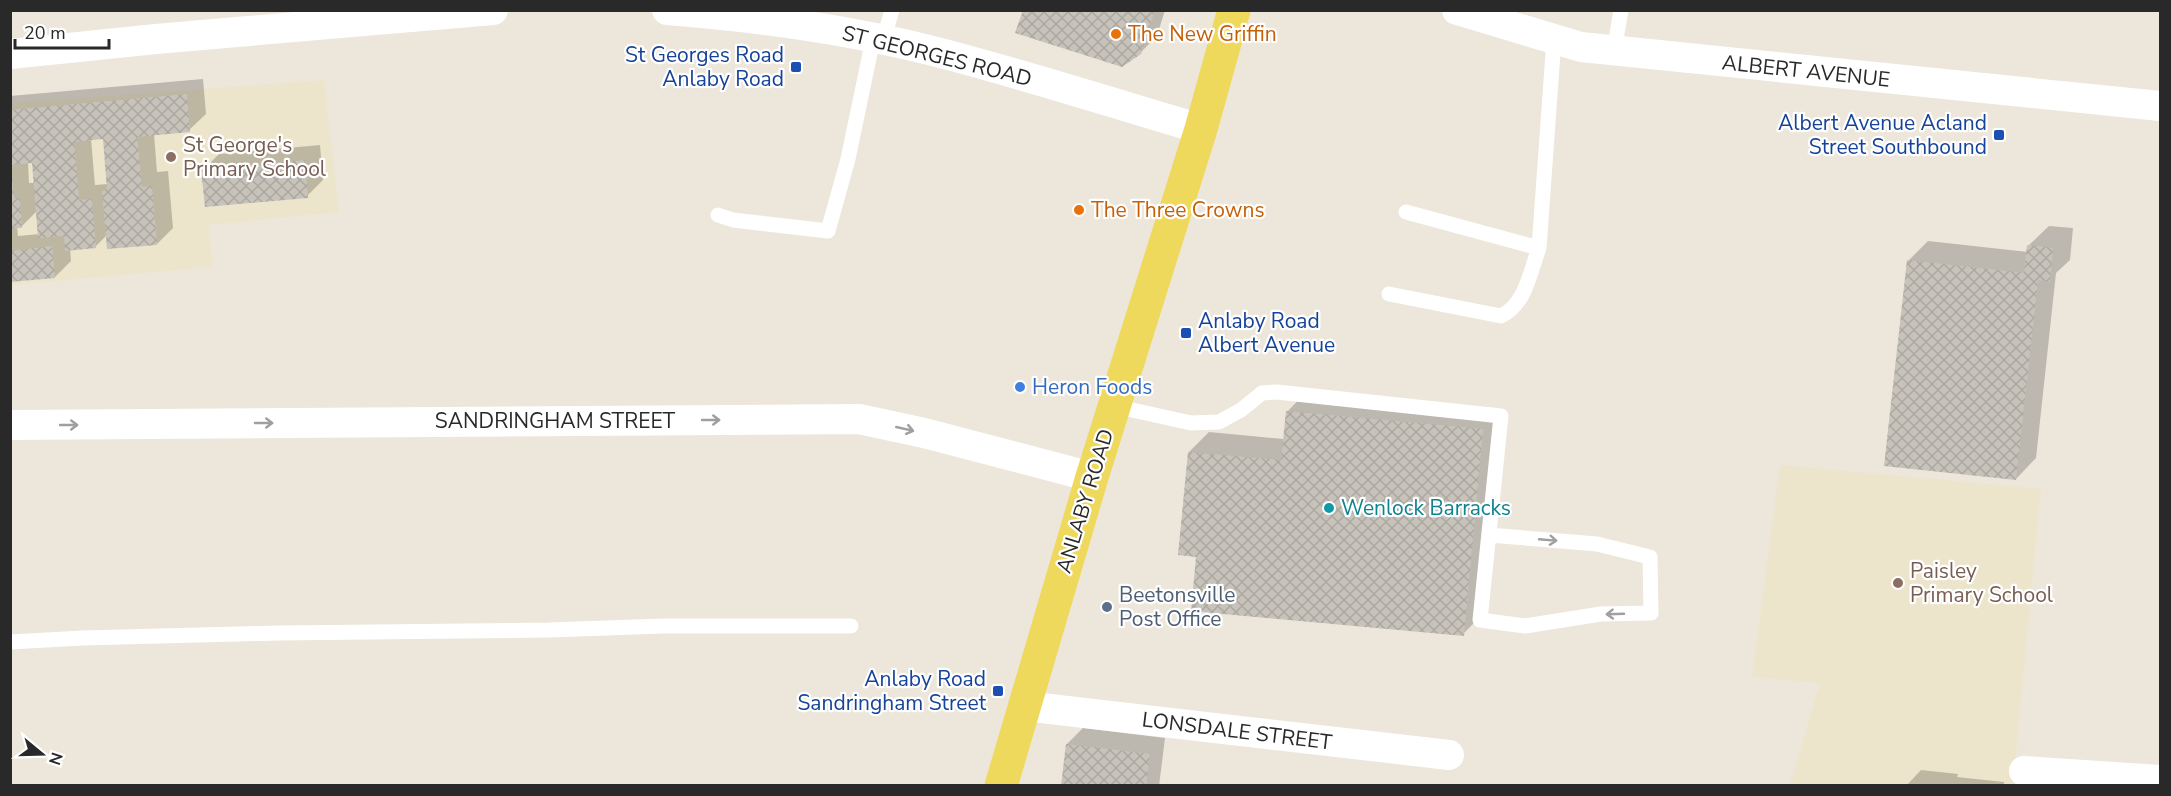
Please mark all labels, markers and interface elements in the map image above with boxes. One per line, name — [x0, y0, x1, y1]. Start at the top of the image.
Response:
scale bar — [15, 12, 110, 50]
street label: ST GEORGES ROAD — [839, 19, 1035, 93]
place label: The New Griffin — [1128, 20, 1277, 48]
text: 20 m — [24, 21, 66, 45]
marker: The New Griffin — [1109, 27, 1123, 41]
place label: St Georges Road Anlaby Road — [625, 41, 784, 93]
street label: ALBERT AVENUE — [1721, 48, 1891, 94]
marker: St Georges Road Anlaby Road — [789, 60, 803, 74]
place label: Albert Avenue Acland Street Southbound — [1778, 109, 1987, 161]
marker: Albert Avenue Acland Street Southbound — [1992, 128, 2006, 142]
place label: St George's Primary School — [183, 131, 327, 183]
marker: St George's Primary School — [164, 150, 178, 164]
place label: The Three Crowns — [1091, 196, 1265, 224]
marker: The Three Crowns — [1072, 203, 1086, 217]
place label: Anlaby Road Albert Avenue — [1198, 307, 1335, 359]
marker: Anlaby Road Albert Avenue — [1179, 326, 1193, 340]
place label: Heron Foods — [1032, 373, 1152, 401]
marker: Heron Foods — [1013, 380, 1027, 394]
street label: SANDRINGHAM STREET — [435, 407, 676, 435]
one-way arrow — [700, 414, 720, 426]
one-way arrow — [253, 417, 273, 429]
one-way arrow — [58, 419, 78, 431]
one-way arrow — [895, 424, 914, 435]
street label: ANLABY ROAD — [1050, 425, 1120, 577]
place label: Wenlock Barracks — [1341, 494, 1511, 522]
marker: Wenlock Barracks — [1322, 501, 1336, 515]
one-way arrow — [1537, 535, 1557, 546]
place label: Paisley Primary School — [1910, 557, 2054, 609]
marker: Paisley Primary School — [1891, 576, 1905, 590]
place label: Beetonsville Post Office — [1119, 581, 1235, 633]
marker: Beetonsville Post Office — [1100, 600, 1114, 614]
one-way arrow — [1606, 608, 1626, 619]
place label: Anlaby Road Sandringham Street — [797, 665, 987, 717]
marker: Anlaby Road Sandringham Street — [991, 684, 1005, 698]
street label: LONSDALE STREET — [1140, 705, 1334, 757]
north arrow — [12, 724, 72, 784]
text: N — [43, 749, 68, 768]

